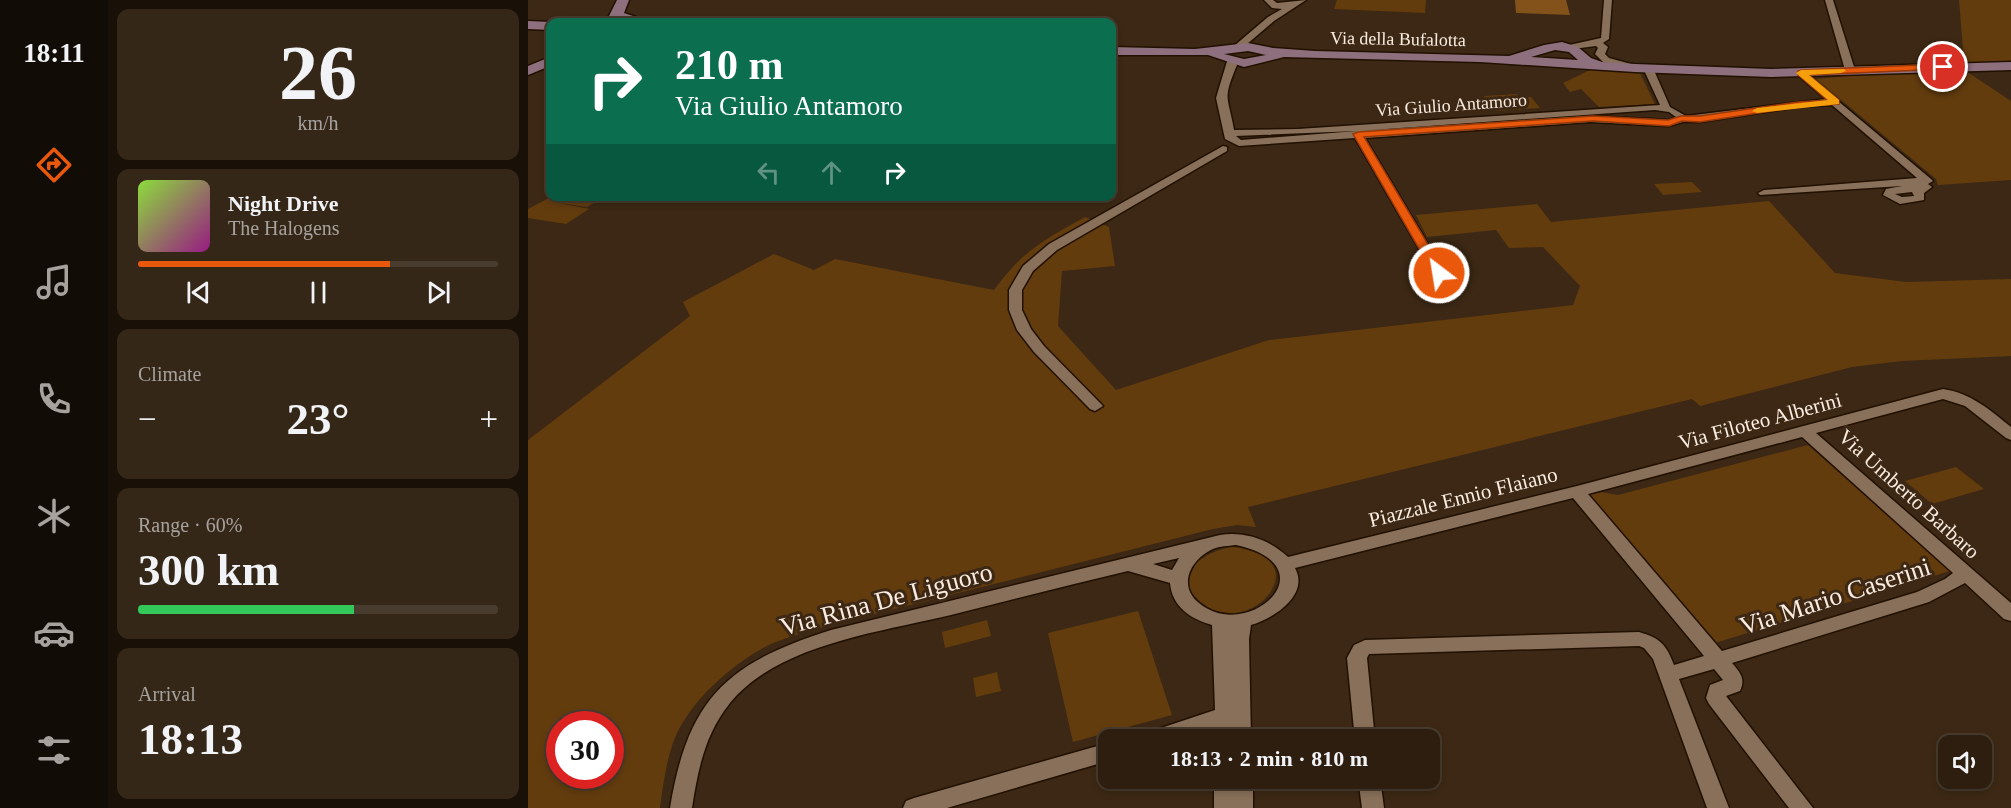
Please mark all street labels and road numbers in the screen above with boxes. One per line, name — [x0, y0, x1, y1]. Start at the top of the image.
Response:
street label: Via della Bufalotta — [1330, 28, 1466, 50]
street label: Via Giulio Antamoro — [1375, 90, 1527, 120]
street label: Via Filoteo Alberini — [1676, 388, 1844, 454]
street label: Via Umberto Barbaro — [1833, 424, 1985, 564]
street label: Piazzale Ennio Flaiano — [1366, 462, 1560, 532]
street label: Via Mario Caserini — [1736, 552, 1934, 641]
street label: Via Rina De Liguoro — [777, 557, 995, 642]

